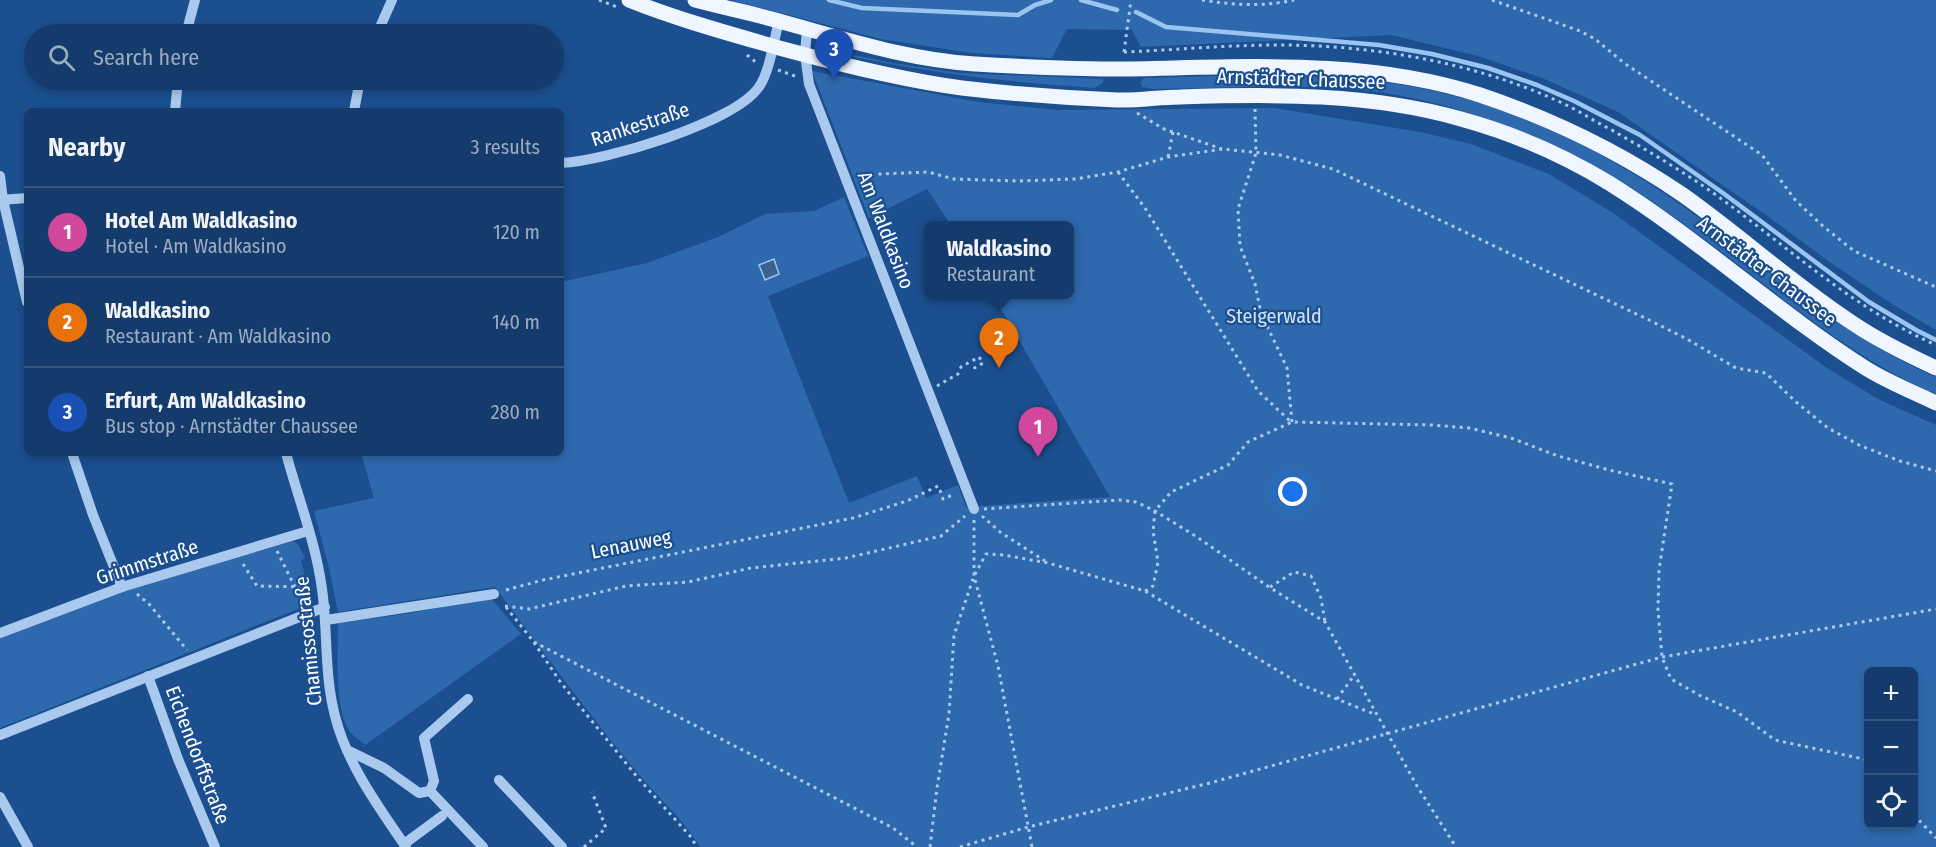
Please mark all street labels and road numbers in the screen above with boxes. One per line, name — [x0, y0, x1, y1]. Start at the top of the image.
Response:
street label: Arnstädter Chaussee — [1216, 64, 1386, 94]
street label: Rankestraße — [588, 97, 692, 151]
street label: Am Waldkasino — [853, 168, 919, 292]
street label: Arnstädter Chaussee — [1692, 211, 1842, 331]
street label: Lenauweg — [589, 524, 674, 564]
street label: Grimmstraße — [93, 534, 201, 590]
street label: Chamissostraße — [289, 575, 327, 707]
street label: Eichendorffstraße — [161, 682, 235, 828]

